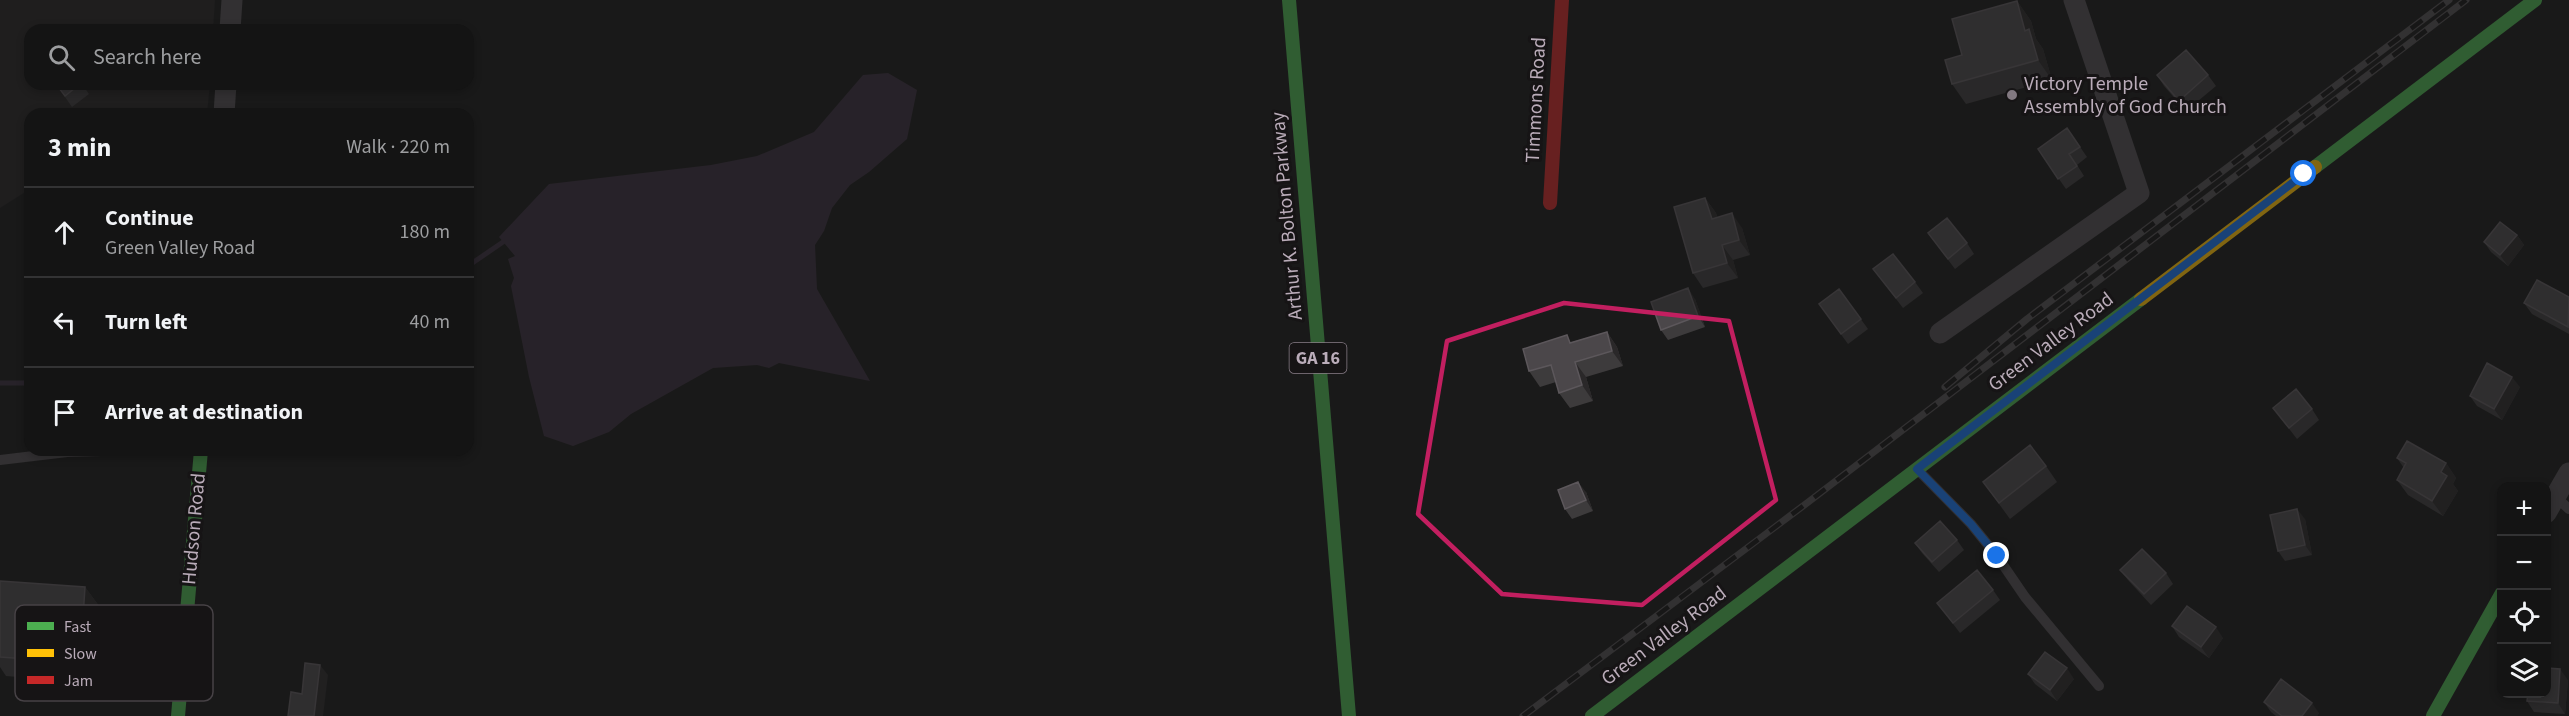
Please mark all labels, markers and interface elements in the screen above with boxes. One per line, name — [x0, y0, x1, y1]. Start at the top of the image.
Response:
search box — [24, 24, 474, 90]
street label: Timmons Road — [1519, 36, 1553, 164]
icon: search — [45, 41, 78, 74]
text: Search here — [93, 41, 201, 73]
place label: Victory Temple Assembly of God Church — [2024, 70, 2227, 121]
marker: Victory Temple Assembly of God Church — [2005, 88, 2019, 102]
street label: Arthur K. Bolton Parkway — [1264, 110, 1310, 321]
text: 3 min — [48, 129, 111, 166]
text: Walk · 220 m — [346, 133, 450, 161]
route start — [2290, 160, 2316, 186]
text: Continue — [105, 202, 194, 234]
icon: ahead — [48, 216, 81, 249]
text: 180 m — [400, 218, 450, 246]
text: Green Valley Road — [105, 234, 255, 262]
street label: Green Valley Road — [1983, 286, 2119, 398]
icon: left — [48, 306, 81, 339]
text: Turn left — [105, 306, 187, 338]
text: 40 m — [410, 308, 450, 336]
road number: GA 16 — [1290, 343, 1346, 373]
icon: arrive — [48, 396, 81, 429]
text: Arrive at destination — [105, 396, 303, 428]
street label: Hudson Road — [175, 472, 213, 586]
map controls — [2497, 482, 2551, 698]
button: + — [2497, 482, 2551, 536]
button: − — [2497, 536, 2551, 590]
route end — [1983, 542, 2009, 568]
street label: Green Valley Road — [1596, 580, 1732, 692]
button: locate — [2497, 590, 2551, 644]
legend — [15, 605, 213, 701]
text: Fast — [64, 616, 92, 638]
text: Slow — [64, 643, 97, 665]
button: layers — [2497, 644, 2551, 698]
text: Jam — [64, 670, 93, 692]

